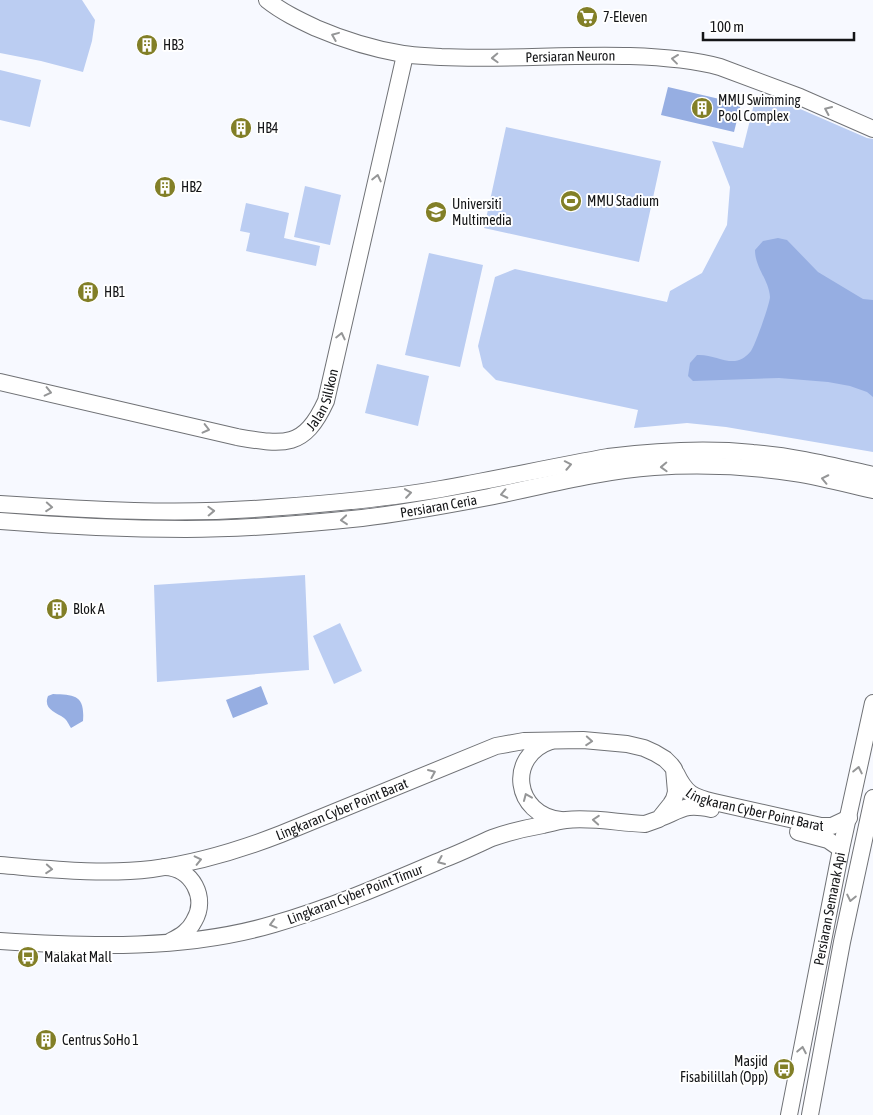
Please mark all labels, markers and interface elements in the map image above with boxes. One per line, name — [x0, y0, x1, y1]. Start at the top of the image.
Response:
supermarket icon: 7-Eleven — [575, 5, 599, 29]
place label: 7-Eleven — [603, 9, 648, 25]
scale bar — [703, 10, 854, 42]
text: 100 m — [710, 18, 744, 35]
one-way arrow — [331, 32, 340, 42]
building icon: HB3 — [135, 33, 159, 57]
place label: HB3 — [163, 37, 184, 53]
street label: Persiaran Neuron — [525, 48, 615, 65]
one-way arrow — [491, 52, 499, 63]
one-way arrow — [671, 54, 679, 65]
place label: MMU Swimming Pool Complex — [718, 92, 800, 124]
building icon: MMU Swimming Pool Complex — [690, 96, 714, 120]
one-way arrow — [824, 105, 833, 116]
building icon: HB4 — [229, 116, 253, 140]
place label: HB4 — [257, 120, 279, 136]
one-way arrow — [371, 173, 382, 182]
building icon: HB2 — [153, 175, 177, 199]
place label: HB2 — [181, 179, 202, 195]
sports icon: MMU Stadium — [559, 189, 583, 213]
place label: MMU Stadium — [587, 193, 659, 209]
place label: Universiti Multimedia — [452, 196, 512, 228]
school or university icon: Universiti Multimedia — [424, 200, 448, 224]
building icon: HB1 — [76, 280, 100, 304]
place label: HB1 — [104, 284, 125, 300]
one-way arrow — [335, 332, 346, 341]
street label: Jalan Silikon — [303, 367, 341, 434]
one-way arrow — [43, 386, 52, 397]
one-way arrow — [201, 423, 210, 434]
one-way arrow — [563, 460, 572, 471]
one-way arrow — [660, 461, 668, 472]
one-way arrow — [821, 475, 830, 485]
one-way arrow — [499, 488, 508, 499]
one-way arrow — [403, 489, 412, 499]
street label: Persiaran Ceria — [399, 491, 478, 521]
one-way arrow — [45, 502, 53, 513]
one-way arrow — [207, 505, 215, 516]
one-way arrow — [339, 514, 347, 525]
building icon: Blok A — [45, 597, 69, 621]
place label: Blok A — [73, 601, 105, 617]
one-way arrow — [585, 735, 593, 746]
one-way arrow — [853, 766, 863, 775]
one-way arrow — [427, 768, 436, 779]
street label: Lingkaran Cyber Point Barat — [274, 775, 410, 843]
street label: Lingkaran Cyber Point Barat — [683, 785, 824, 834]
one-way arrow — [522, 793, 533, 802]
one-way arrow — [592, 815, 600, 826]
street label: Persiaran Semarak Api — [810, 851, 848, 967]
one-way arrow — [437, 854, 446, 865]
one-way arrow — [194, 855, 203, 866]
street label: Lingkaran Cyber Point Timur — [285, 860, 426, 927]
one-way arrow — [45, 863, 53, 874]
one-way arrow — [846, 893, 857, 902]
one-way arrow — [269, 919, 277, 929]
bus stop icon: Malakat Mall — [16, 945, 40, 969]
place label: Malakat Mall — [44, 949, 112, 965]
building icon: Centrus SoHo 1 — [34, 1028, 58, 1052]
place label: Centrus SoHo 1 — [62, 1032, 139, 1048]
one-way arrow — [796, 1046, 806, 1054]
place label: Masjid Fisabilillah (Opp) — [680, 1053, 768, 1085]
bus stop icon: Masjid Fisabilillah (Opp) — [772, 1057, 796, 1081]

